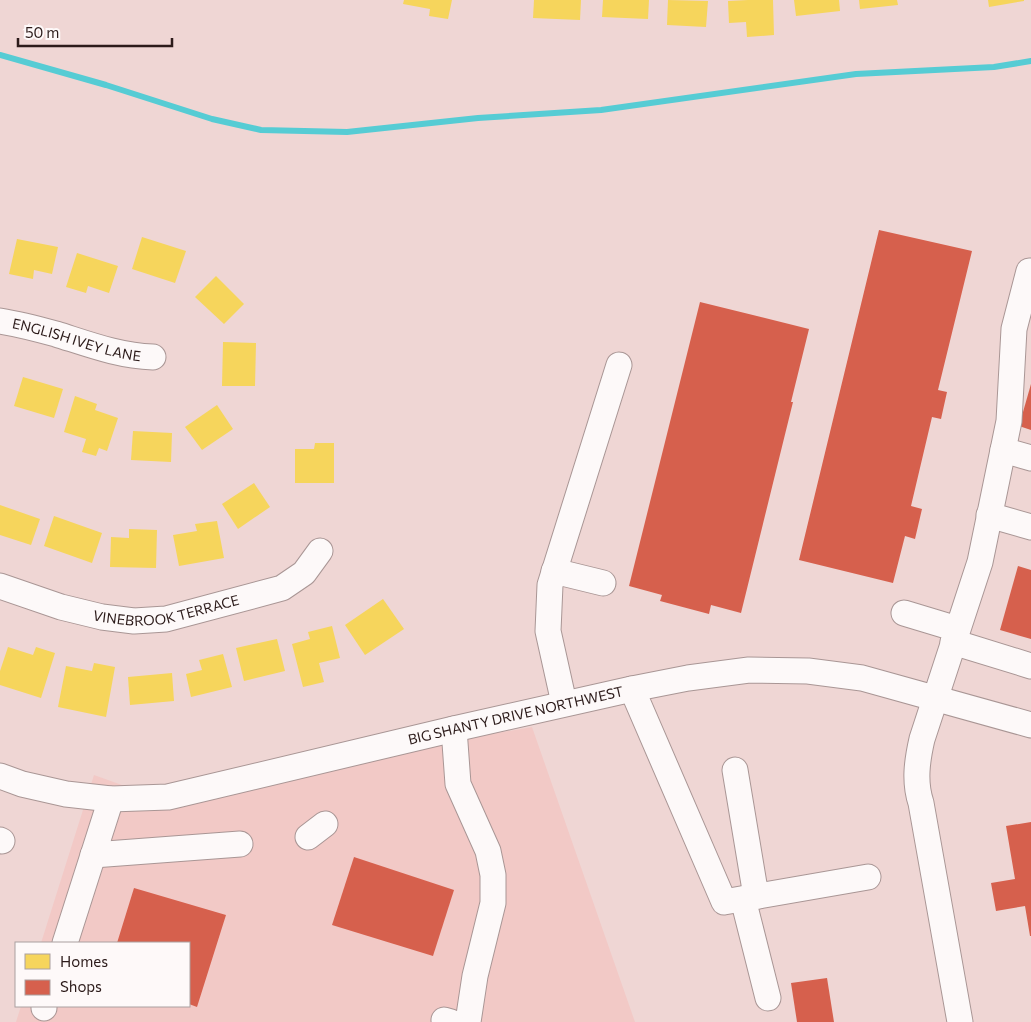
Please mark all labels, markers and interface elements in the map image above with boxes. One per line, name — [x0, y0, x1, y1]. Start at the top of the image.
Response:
scale bar — [18, 15, 171, 47]
text: 50 m — [25, 23, 59, 41]
street label: ENGLISH IVEY LANE — [11, 314, 142, 364]
street label: VINEBROOK TERRACE — [91, 591, 241, 629]
street label: BIG SHANTY DRIVE NORTHWEST — [406, 682, 625, 748]
legend — [15, 942, 190, 1007]
text: Homes — [60, 952, 108, 970]
text: Shops — [60, 977, 102, 995]

